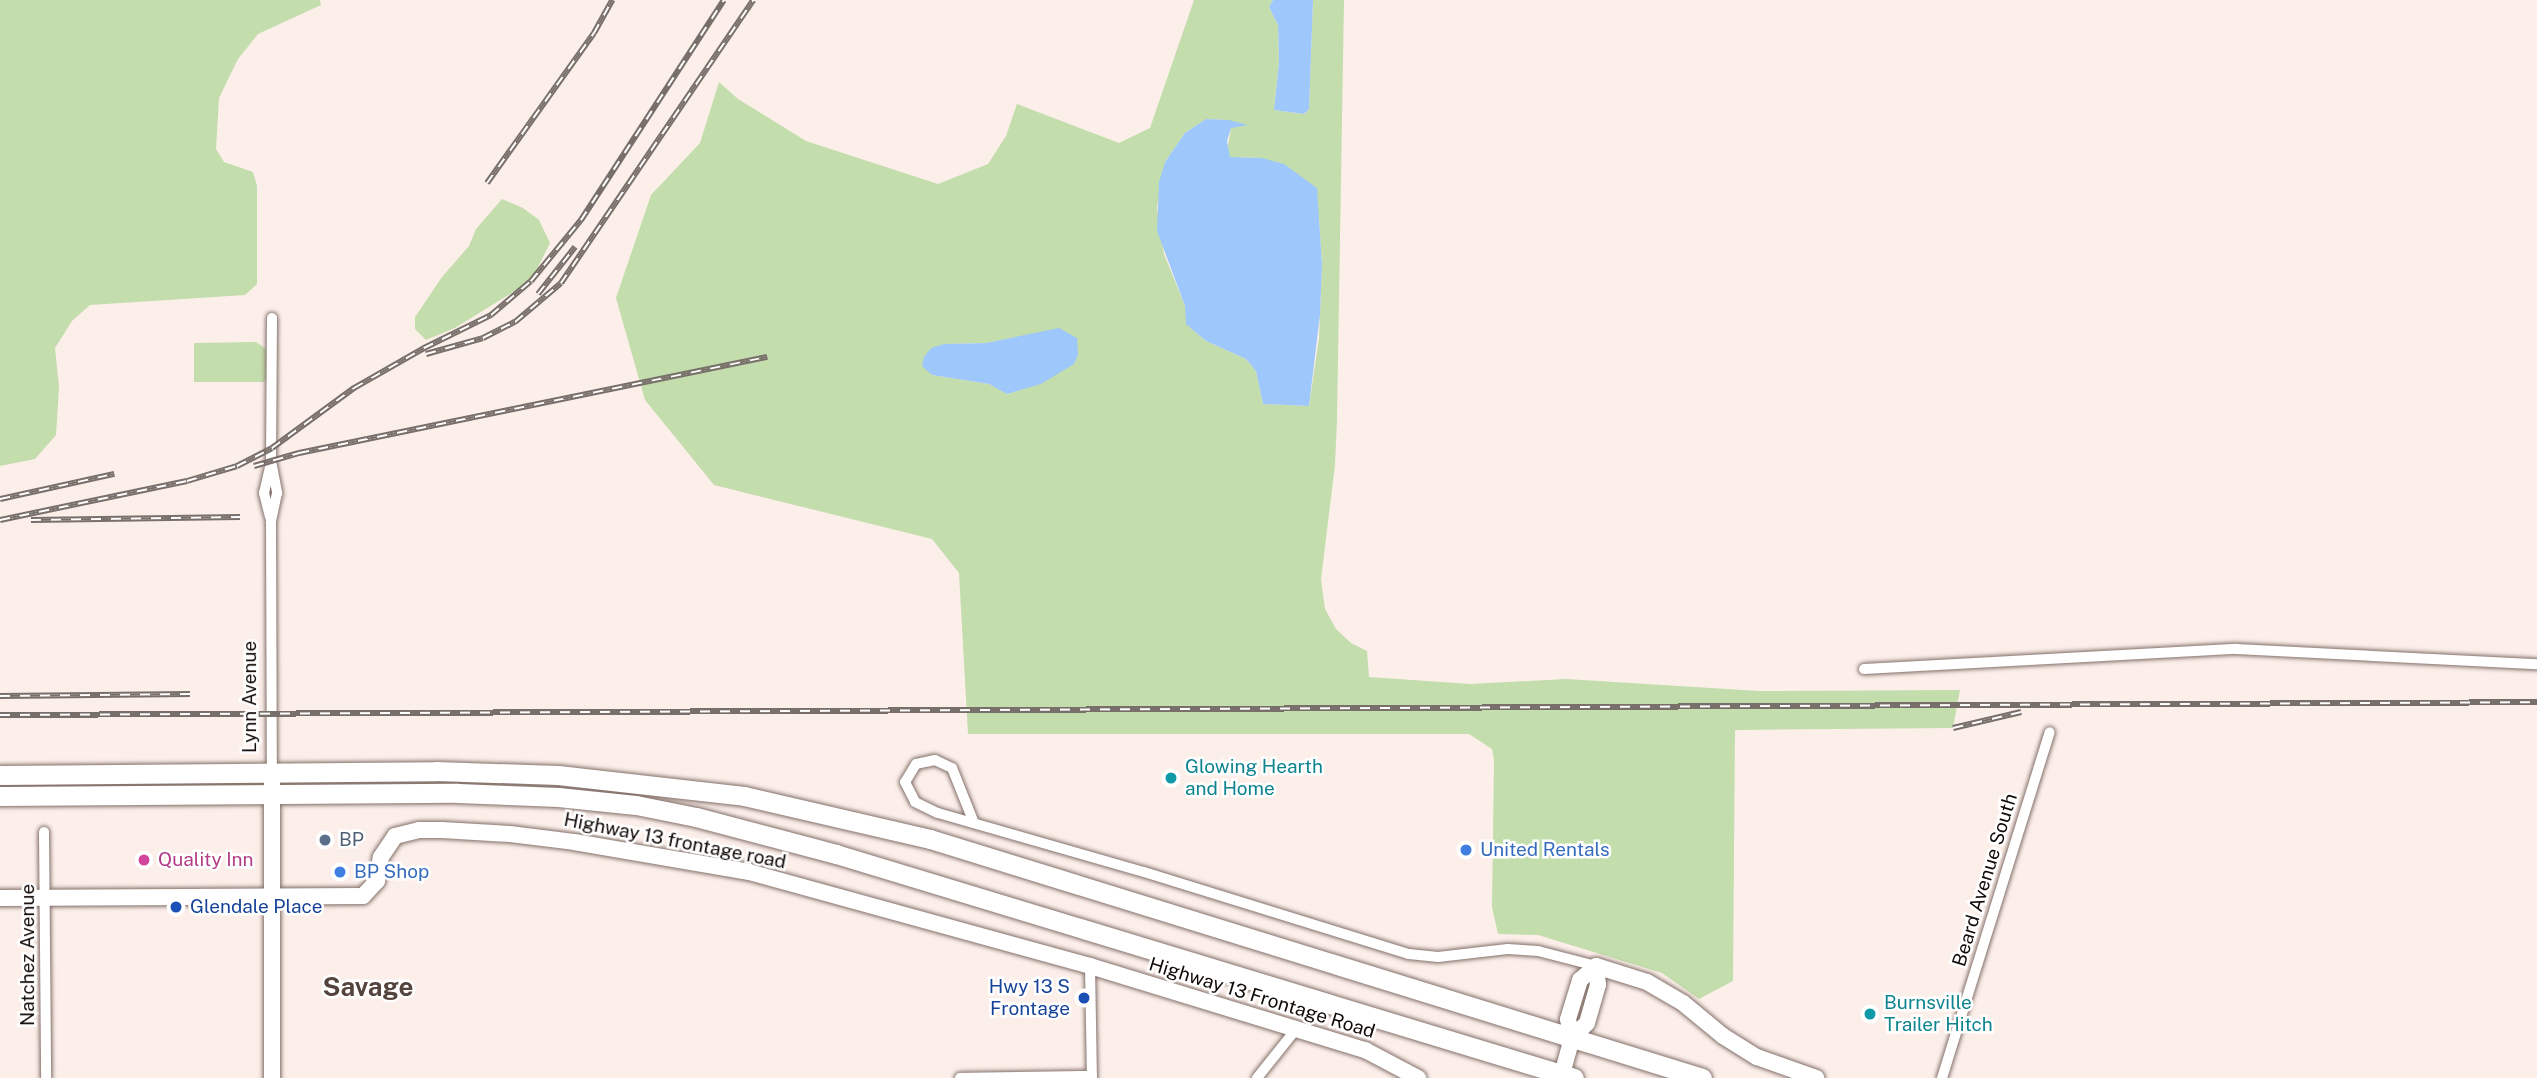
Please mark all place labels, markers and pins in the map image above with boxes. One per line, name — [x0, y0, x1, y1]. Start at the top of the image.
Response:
place label: Glowing Hearth and Home — [1185, 756, 1323, 800]
marker: Glowing Hearth and Home — [1163, 770, 1179, 786]
place label: BP — [339, 829, 364, 851]
marker: BP — [317, 832, 333, 848]
place label: United Rentals — [1480, 839, 1610, 861]
marker: United Rentals — [1458, 842, 1474, 858]
place label: Quality Inn — [158, 849, 254, 871]
marker: Quality Inn — [136, 852, 152, 868]
place label: BP Shop — [354, 861, 429, 883]
marker: BP Shop — [332, 864, 348, 880]
place label: Glendale Place — [190, 896, 323, 918]
marker: Glendale Place — [168, 899, 184, 915]
place label: Hwy 13 S Frontage — [989, 976, 1070, 1020]
marker: Hwy 13 S Frontage — [1076, 990, 1092, 1006]
place label: Burnsville Trailer Hitch — [1884, 992, 1993, 1036]
marker: Burnsville Trailer Hitch — [1862, 1006, 1878, 1022]

